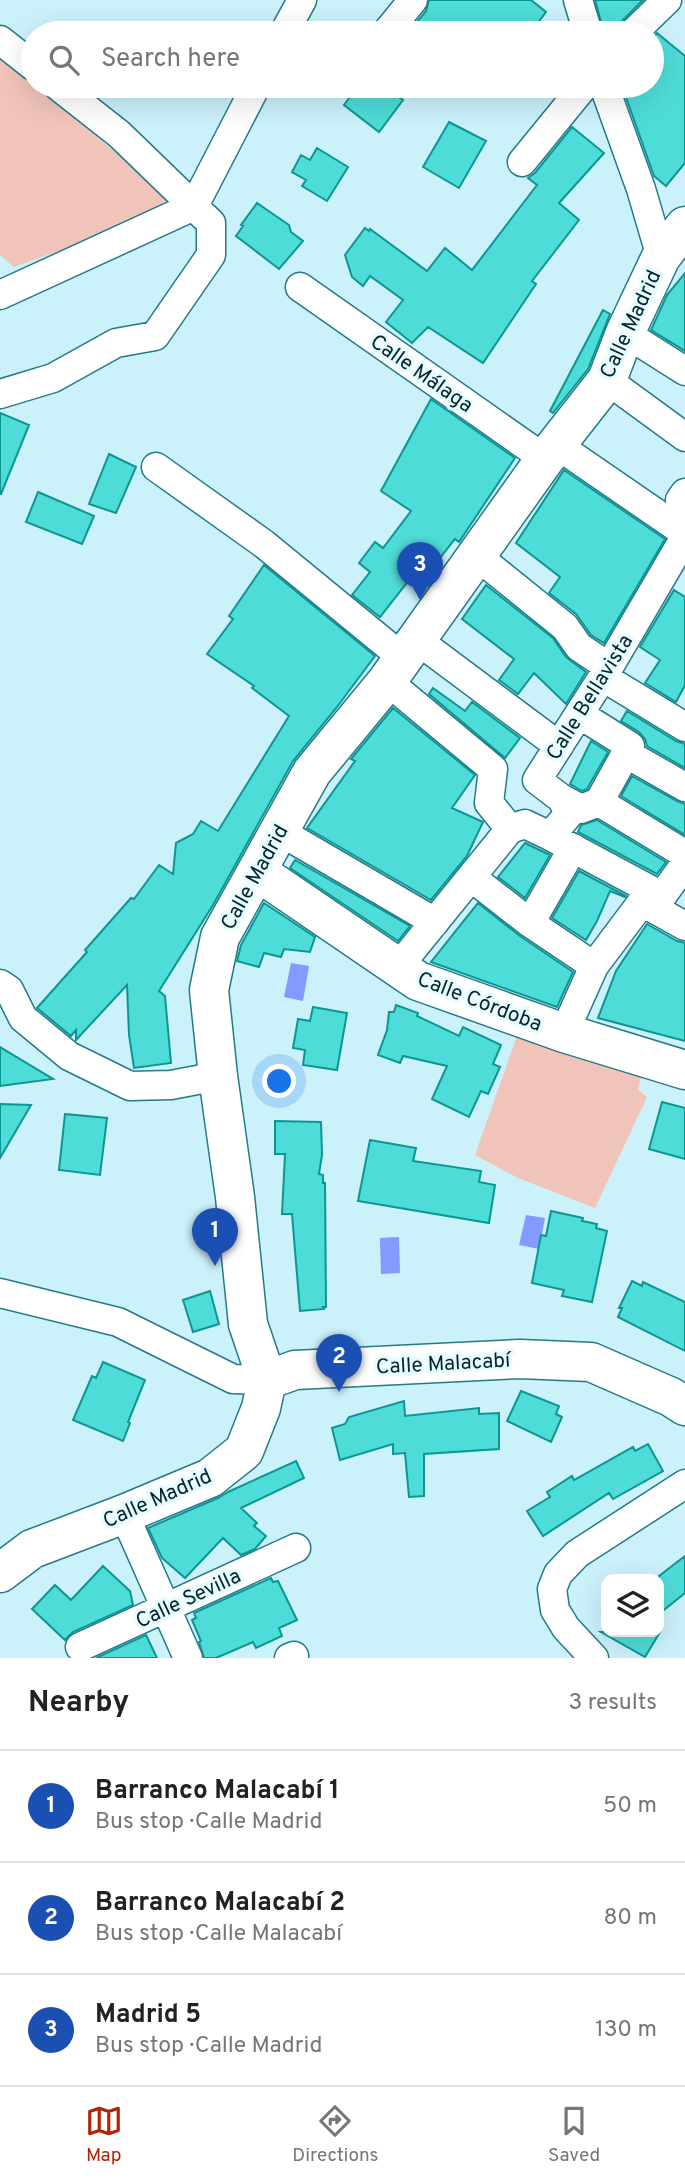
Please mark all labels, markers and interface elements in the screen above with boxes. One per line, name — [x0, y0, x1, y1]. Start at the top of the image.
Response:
search box — [21, 21, 664, 98]
icon: search — [45, 41, 83, 79]
text: Search here — [101, 43, 240, 76]
street label: Calle Madrid — [595, 266, 668, 383]
street label: Calle Málaga — [364, 329, 478, 420]
pin: 3 — [397, 542, 443, 600]
street label: Calle Bellavista — [541, 630, 640, 766]
street label: Calle Madrid — [215, 820, 295, 935]
street label: Calle Córdoba — [413, 966, 546, 1039]
your location — [262, 1064, 296, 1098]
pin: 1 — [192, 1208, 238, 1266]
pin: 2 — [316, 1334, 362, 1392]
street label: Calle Malacabí — [375, 1347, 513, 1381]
street label: Calle Madrid — [99, 1463, 216, 1535]
street label: Calle Sevilla — [132, 1563, 246, 1635]
map controls — [601, 1574, 664, 1637]
button: layers — [601, 1574, 664, 1637]
text: Nearby — [28, 1685, 129, 1722]
text: 3 results — [568, 1689, 657, 1718]
text: Barranco Malacabí 1 — [95, 1775, 340, 1808]
text: 1 — [46, 1792, 56, 1821]
text: 50 m — [603, 1792, 657, 1821]
text: Bus stop · Calle Madrid — [95, 1808, 322, 1837]
text: Barranco Malacabí 2 — [95, 1887, 345, 1920]
text: 2 — [44, 1904, 58, 1933]
text: 80 m — [604, 1904, 657, 1933]
text: Bus stop · Calle Malacabí — [95, 1920, 342, 1949]
text: Madrid 5 — [95, 1999, 201, 2032]
text: 3 — [44, 2016, 58, 2045]
text: 130 m — [595, 2016, 657, 2045]
text: Bus stop · Calle Madrid — [95, 2032, 322, 2061]
tab: Map — [85, 2102, 123, 2168]
tab: Directions — [292, 2102, 379, 2168]
tab: Saved — [548, 2102, 600, 2168]

